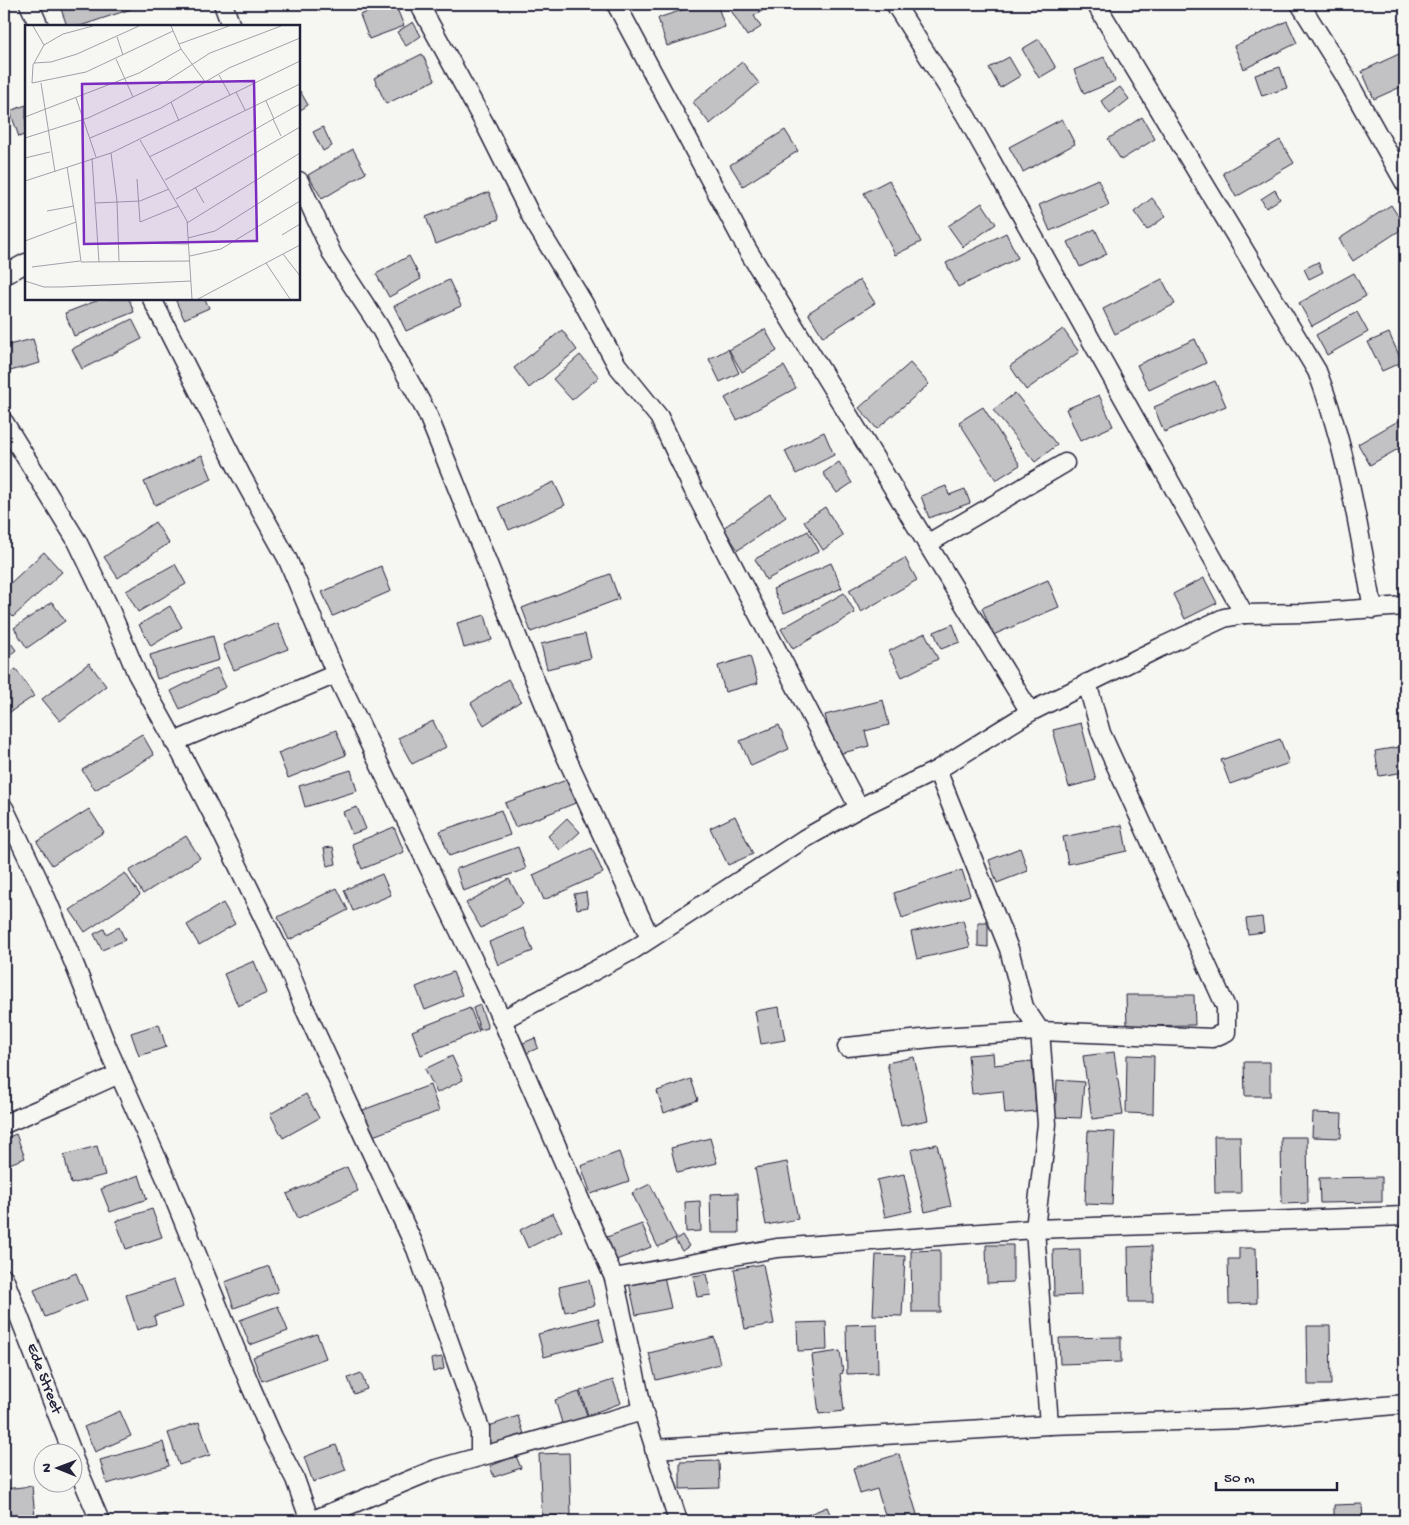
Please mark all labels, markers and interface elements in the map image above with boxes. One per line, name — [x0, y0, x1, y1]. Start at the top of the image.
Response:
inset map — [25, 25, 300, 300]
street label: Ede Street — [21, 1341, 66, 1418]
north arrow — [32, 1442, 82, 1492]
scale bar — [1216, 1460, 1338, 1492]
text: N — [39, 1463, 56, 1473]
text: 50 m — [1224, 1470, 1255, 1488]

